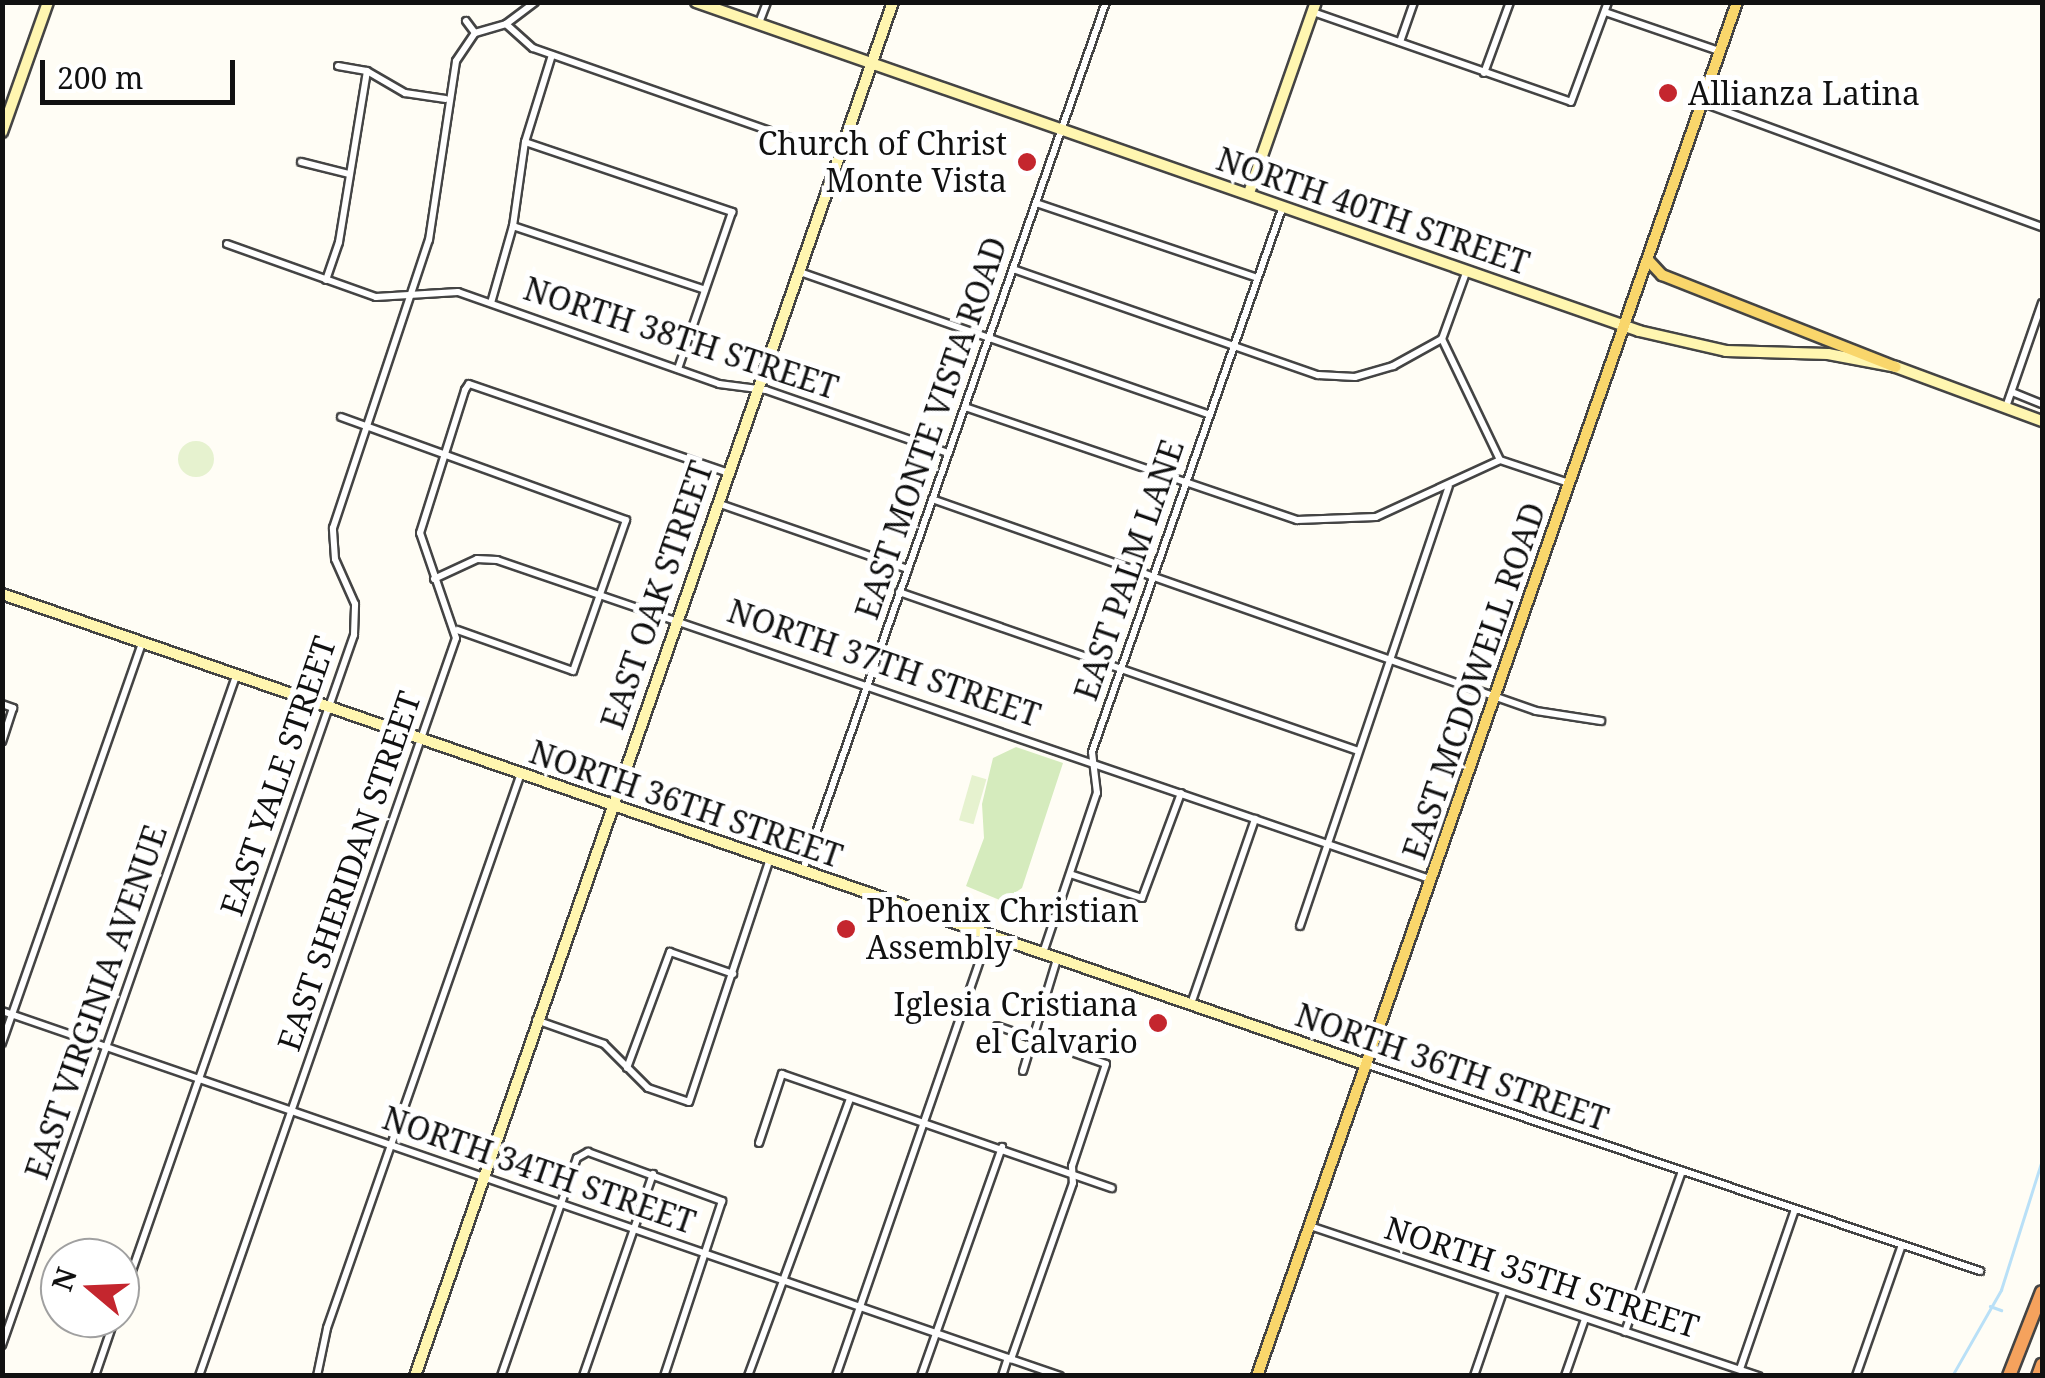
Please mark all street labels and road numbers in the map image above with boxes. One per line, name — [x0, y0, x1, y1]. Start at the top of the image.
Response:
street label: NORTH 40TH STREET — [1212, 139, 1534, 283]
street label: EAST MONTE VISTA ROAD — [848, 232, 1014, 624]
street label: NORTH 38TH STREET — [519, 269, 843, 407]
street label: EAST PALM LANE — [1066, 435, 1192, 705]
street label: EAST OAK STREET — [593, 456, 721, 734]
street label: EAST MCDOWELL ROAD — [1395, 498, 1553, 864]
street label: NORTH 37TH STREET — [723, 591, 1045, 735]
street label: EAST YALE STREET — [212, 631, 344, 921]
street label: EAST SHERIDAN STREET — [269, 686, 429, 1056]
street label: NORTH 36TH STREET — [525, 732, 847, 876]
street label: EAST VIRGINIA AVENUE — [17, 820, 175, 1184]
street label: NORTH 36TH STREET — [1291, 995, 1613, 1139]
street label: NORTH 34TH STREET — [378, 1098, 700, 1242]
street label: NORTH 35TH STREET — [1380, 1208, 1704, 1346]

